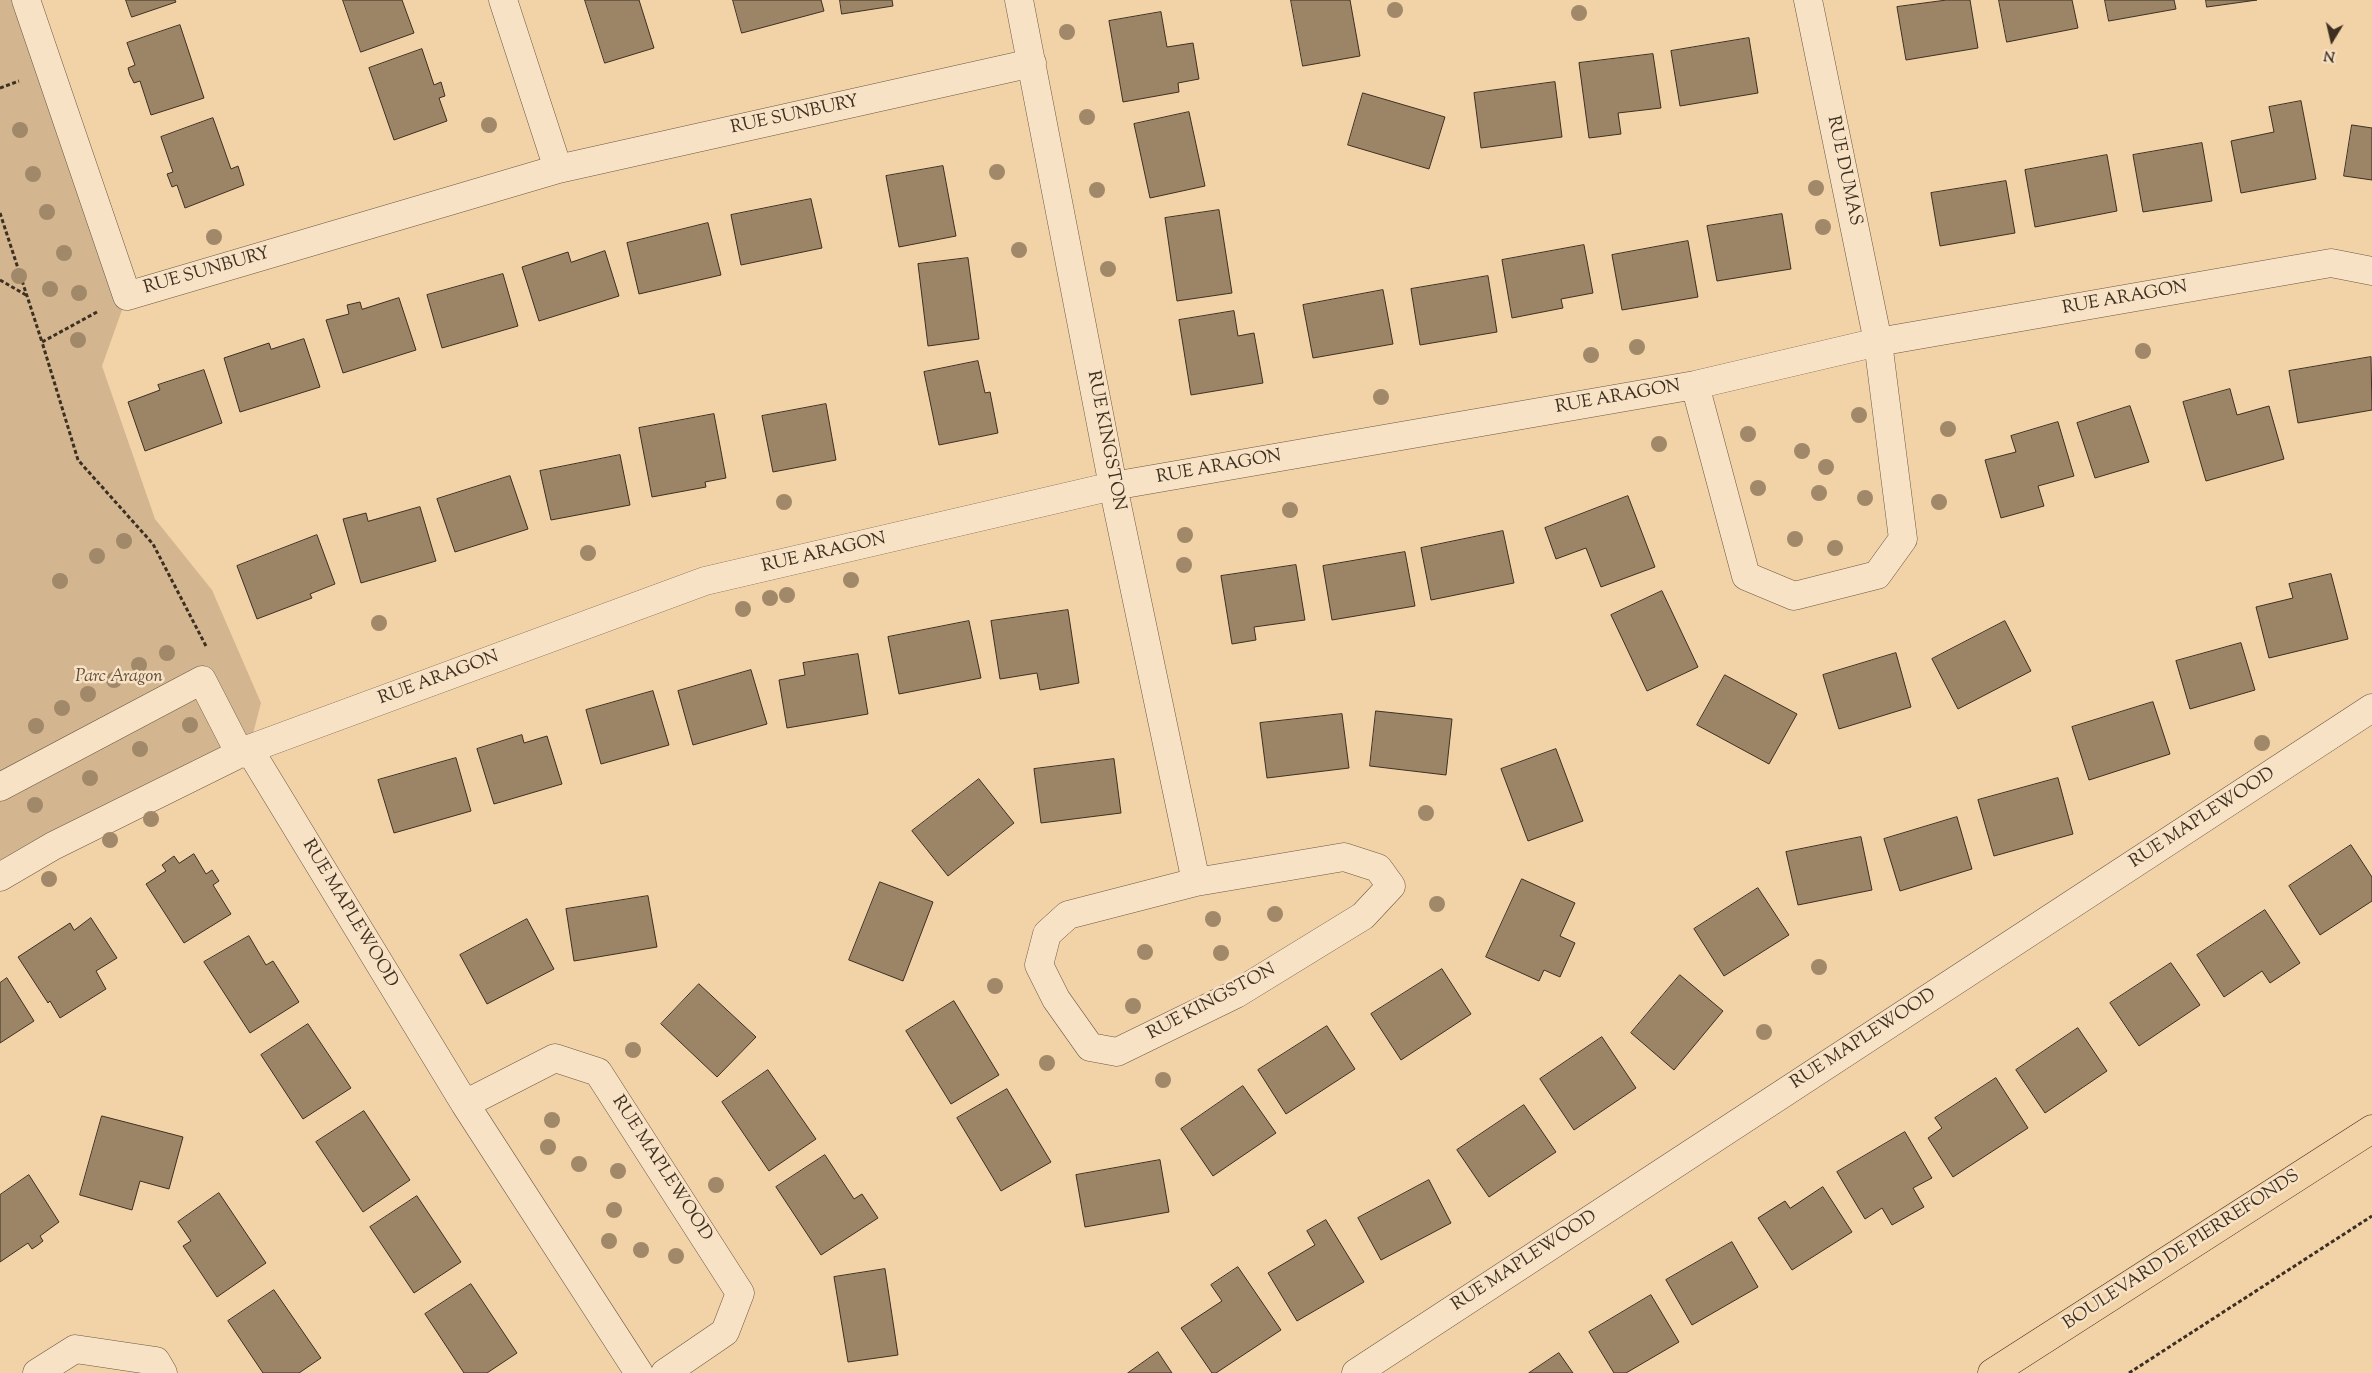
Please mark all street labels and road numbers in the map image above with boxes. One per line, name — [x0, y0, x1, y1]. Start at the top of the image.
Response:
street label: RUE SUNBURY — [729, 92, 861, 140]
street label: RUE DUMAS — [1821, 114, 1865, 228]
street label: RUE SUNBURY — [141, 244, 273, 300]
street label: RUE ARAGON — [2061, 277, 2189, 321]
street label: RUE KINGSTON — [1081, 369, 1129, 513]
street label: RUE ARAGON — [1554, 376, 1682, 420]
street label: RUE ARAGON — [1155, 446, 1283, 490]
street label: RUE ARAGON — [760, 529, 888, 579]
street label: RUE ARAGON — [376, 647, 502, 711]
street label: RUE MAPLEWOOD — [2126, 764, 2280, 874]
street label: RUE MAPLEWOOD — [296, 836, 402, 992]
street label: RUE KINGSTON — [1144, 960, 1280, 1046]
street label: RUE MAPLEWOOD — [1787, 985, 1941, 1095]
street label: RUE MAPLEWOOD — [606, 1092, 716, 1246]
street label: BOULEVARD DE PIERREFONDS — [2060, 1166, 2304, 1336]
street label: RUE MAPLEWOOD — [1448, 1207, 1602, 1317]

